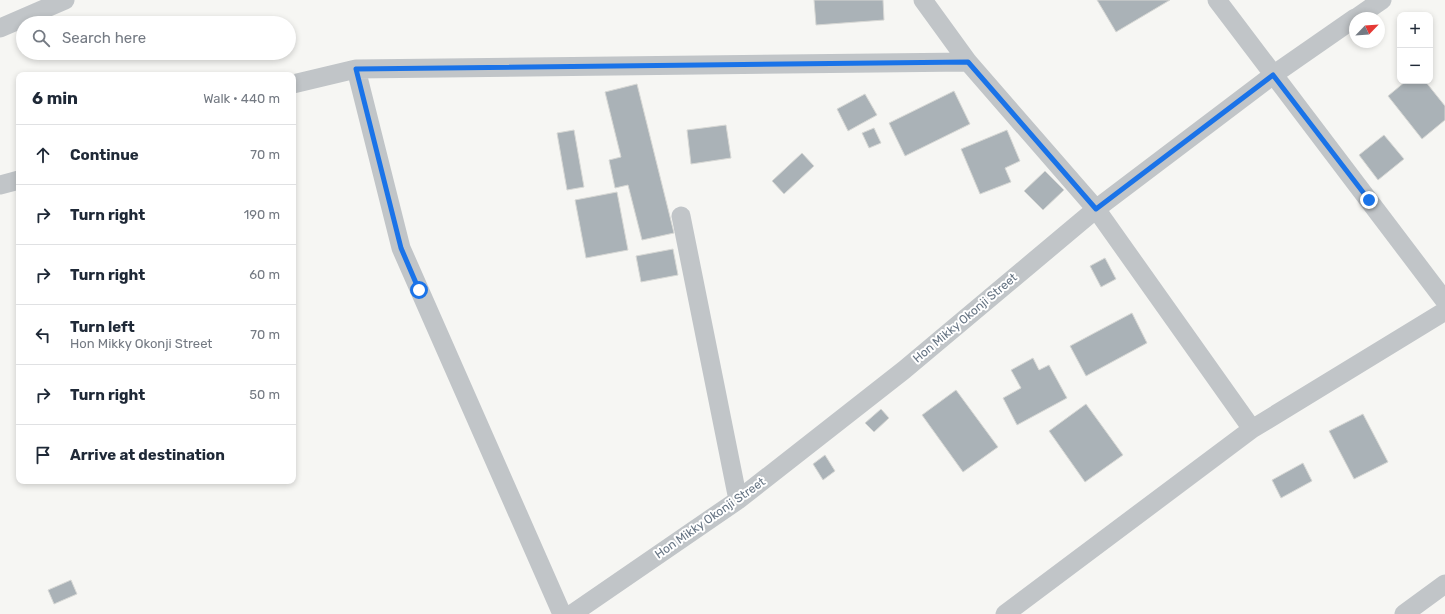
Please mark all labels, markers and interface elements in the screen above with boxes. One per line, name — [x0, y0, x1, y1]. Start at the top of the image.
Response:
north arrow — [1349, 12, 1385, 48]
map controls — [1397, 12, 1433, 84]
button: + — [1397, 12, 1433, 48]
search box — [16, 16, 296, 60]
icon: search — [30, 27, 52, 49]
text: Search here — [62, 29, 146, 47]
button: − — [1397, 48, 1433, 84]
text: 6 min — [32, 88, 78, 108]
text: Walk · 440 m — [203, 91, 280, 106]
icon: ahead — [32, 144, 54, 166]
text: Continue — [70, 146, 139, 164]
text: 70 m — [250, 147, 280, 162]
route end — [1360, 191, 1378, 209]
icon: right — [32, 204, 54, 226]
text: Turn right — [70, 206, 145, 224]
text: 190 m — [244, 207, 280, 222]
icon: right — [32, 264, 54, 286]
text: Turn right — [70, 266, 145, 284]
text: 60 m — [249, 267, 280, 282]
street label: Hon Mikky Okonji Street — [910, 270, 1020, 366]
route start — [410, 281, 428, 299]
text: Turn left — [70, 318, 135, 336]
icon: left — [32, 324, 54, 346]
text: 70 m — [250, 327, 280, 342]
text: Hon Mikky Okonji Street — [70, 336, 212, 351]
icon: right — [32, 384, 54, 406]
text: Turn right — [70, 386, 145, 404]
text: 50 m — [249, 387, 280, 402]
icon: arrive — [32, 444, 54, 466]
text: Arrive at destination — [70, 446, 225, 464]
street label: Hon Mikky Okonji Street — [652, 474, 768, 561]

